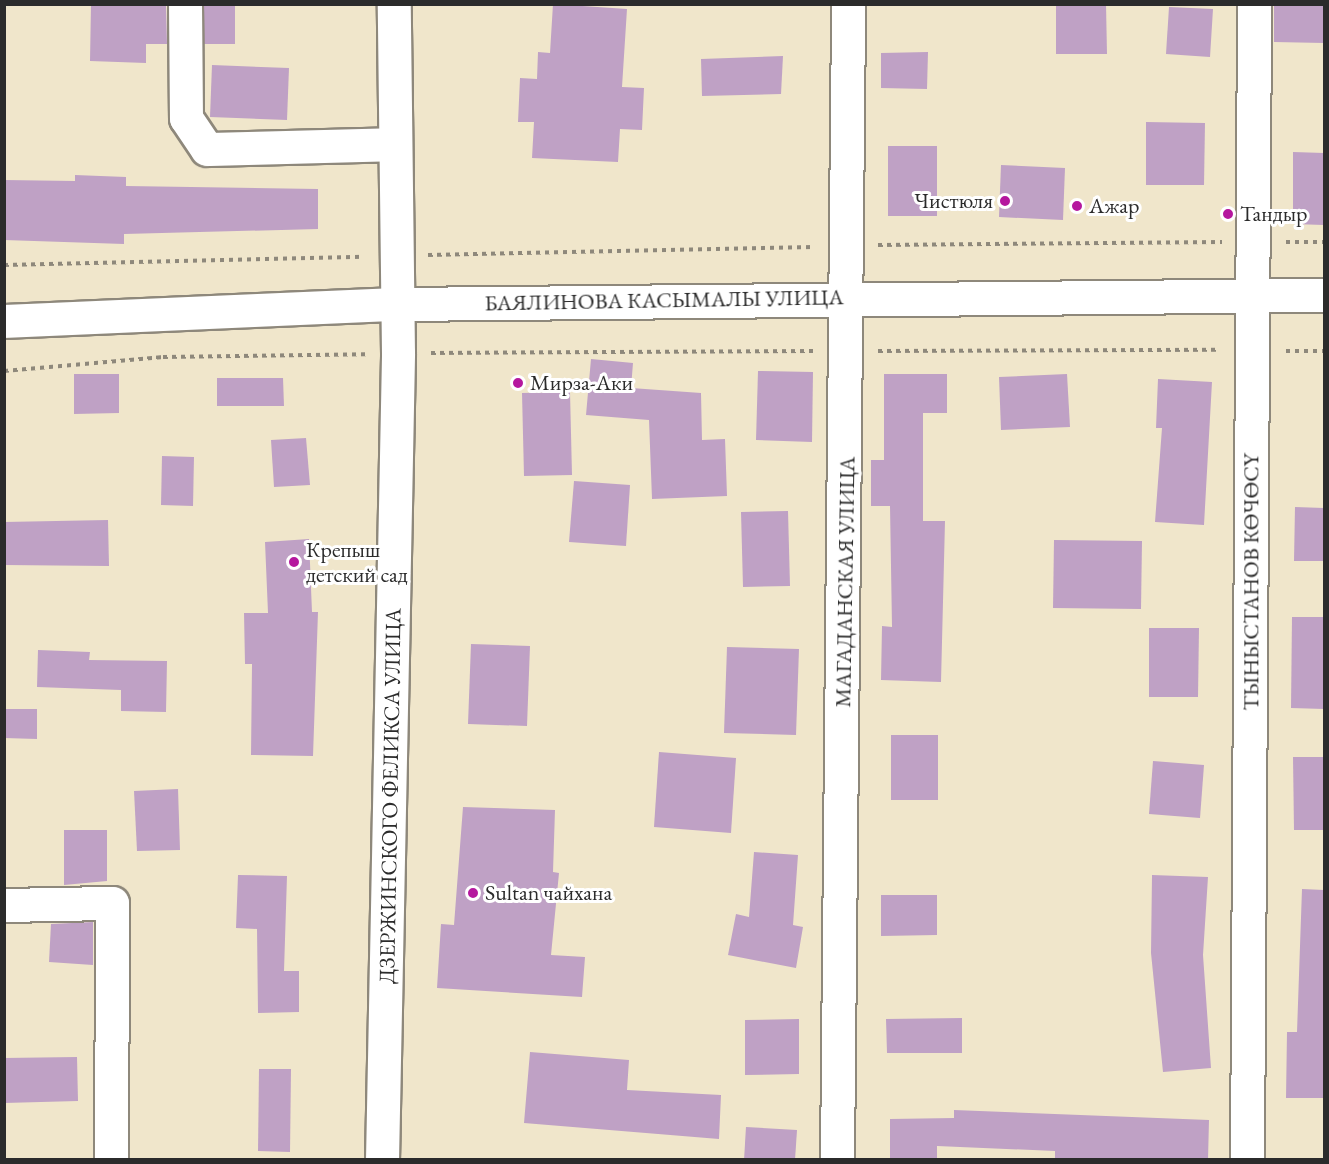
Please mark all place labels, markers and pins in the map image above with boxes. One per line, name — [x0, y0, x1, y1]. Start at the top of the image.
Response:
place label: Чистюля — [914, 188, 993, 214]
place label: Ажар — [1089, 193, 1140, 219]
marker: Чистюля — [998, 194, 1012, 208]
marker: Ажар — [1070, 199, 1084, 213]
place label: Тандыр — [1240, 201, 1308, 227]
marker: Тандыр — [1221, 207, 1235, 221]
place label: Мирза-Аки — [530, 370, 633, 396]
marker: Мирза-Аки — [511, 376, 525, 390]
place label: Крепыш детский сад — [306, 536, 408, 588]
marker: Крепыш детский сад — [287, 555, 301, 569]
place label: Sultan чайхана — [485, 880, 612, 906]
marker: Sultan чайхана — [466, 886, 480, 900]

